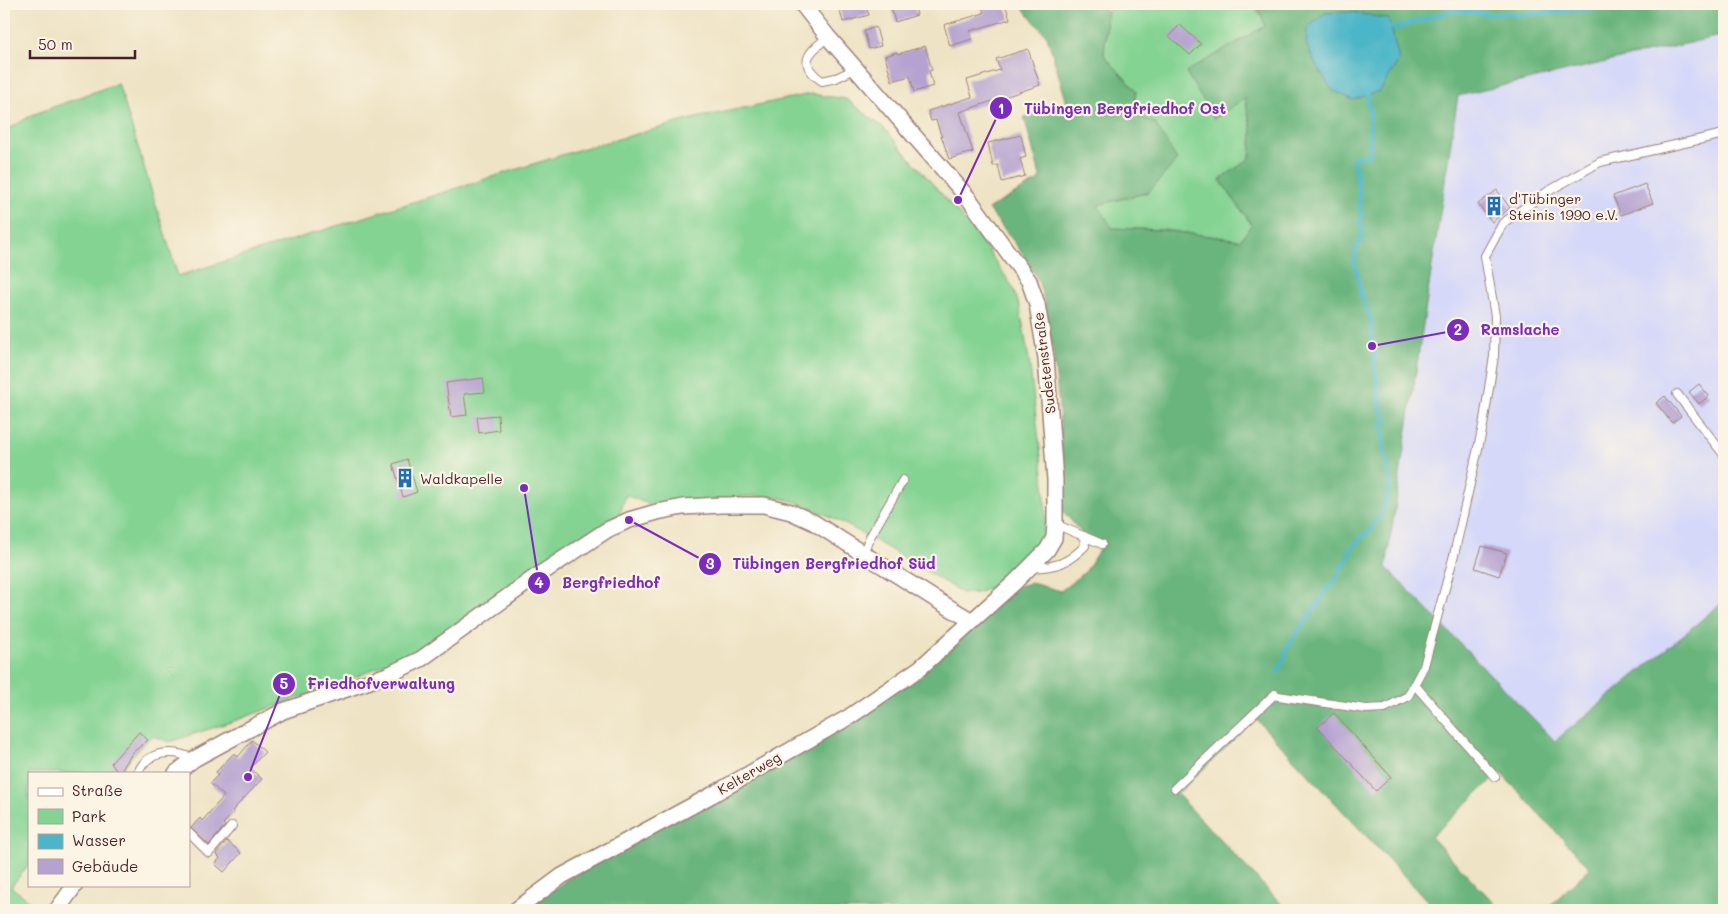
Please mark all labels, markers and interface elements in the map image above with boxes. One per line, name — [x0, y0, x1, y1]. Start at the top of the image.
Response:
scale bar — [30, 28, 135, 60]
text: 50 m — [38, 34, 73, 54]
callout: Tübingen Bergfriedhof Ost — [989, 93, 1236, 123]
text: 1 — [998, 98, 1004, 118]
text: Tübingen Bergfriedhof Ost — [1024, 98, 1226, 118]
place label: d'Tübinger Steinis 1990 e.V. — [1509, 189, 1618, 224]
building icon: d'Tübinger Steinis 1990 e.V. — [1483, 195, 1505, 217]
street label: Sudetenstraße — [1028, 311, 1060, 415]
callout: Ramslache — [1446, 315, 1570, 345]
text: 2 — [1454, 319, 1462, 339]
text: Ramslache — [1481, 319, 1560, 339]
building icon: Waldkapelle — [394, 467, 416, 489]
place label: Waldkapelle — [420, 469, 503, 488]
callout: Tübingen Bergfriedhof Süd — [697, 549, 946, 579]
text: 3 — [705, 553, 715, 573]
text: Tübingen Bergfriedhof Süd — [732, 553, 936, 573]
callout: Bergfriedhof — [527, 568, 670, 598]
text: 4 — [534, 572, 544, 592]
text: Bergfriedhof — [562, 572, 660, 592]
callout: Friedhofverwaltung — [272, 669, 464, 699]
text: 5 — [280, 673, 289, 693]
text: Friedhofverwaltung — [307, 673, 455, 693]
street label: Kelterweg — [714, 747, 784, 799]
legend — [28, 772, 190, 886]
text: Straße — [72, 780, 123, 800]
text: Park — [72, 806, 106, 826]
text: Wasser — [72, 830, 126, 850]
text: Gebäude — [72, 856, 138, 876]

